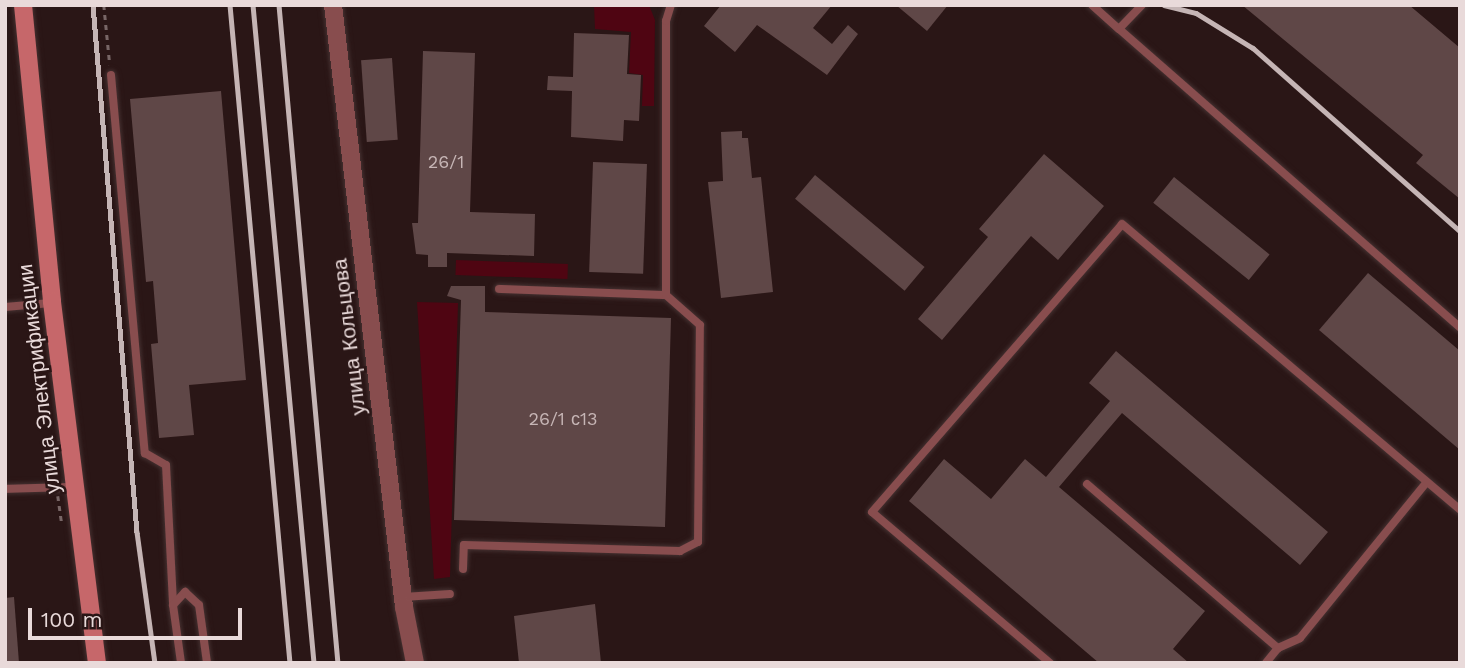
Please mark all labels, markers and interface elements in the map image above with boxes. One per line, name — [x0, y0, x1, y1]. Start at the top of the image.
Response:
house number: 26/1 — [428, 151, 464, 173]
street label: улица Кольцова — [327, 257, 371, 417]
street label: улица Электрификации — [12, 263, 66, 495]
house number: 26/1 с13 — [529, 408, 597, 430]
scale bar — [32, 594, 245, 638]
text: 100 m — [41, 607, 103, 632]

